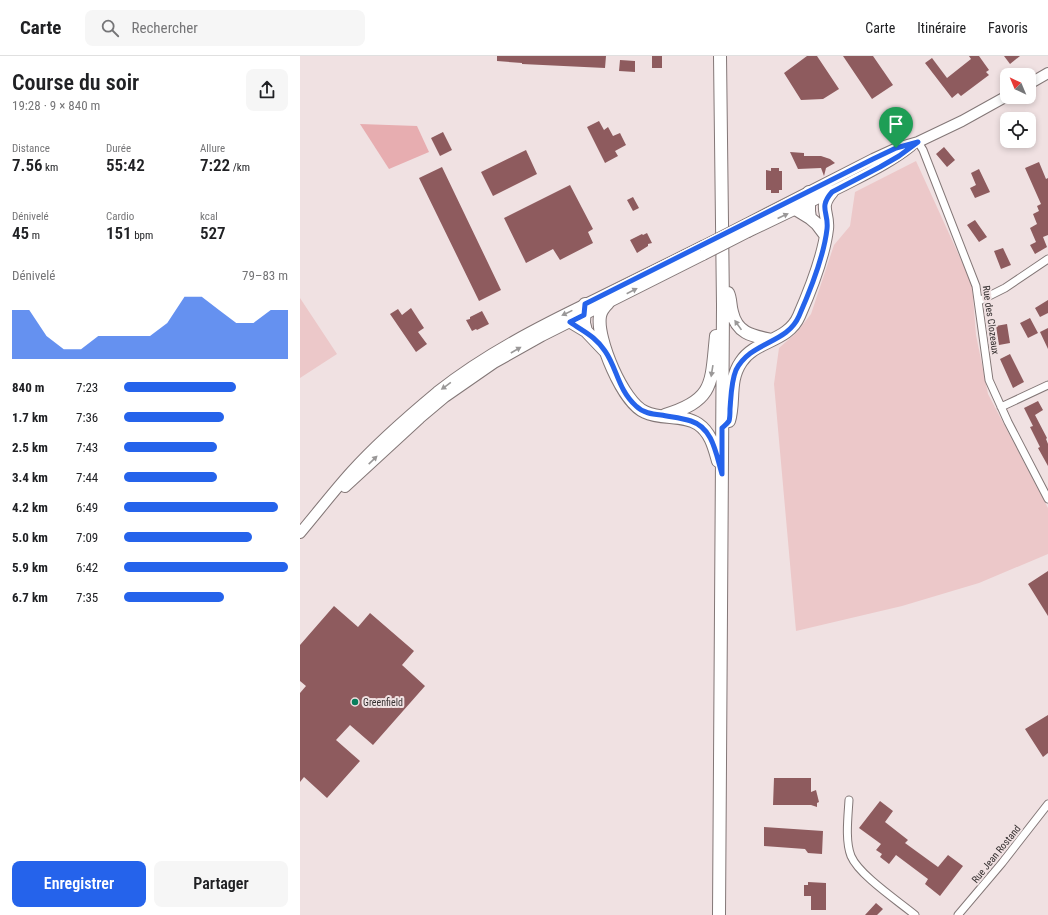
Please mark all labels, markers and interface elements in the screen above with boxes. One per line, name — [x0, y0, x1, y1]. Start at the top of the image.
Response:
search box — [85, 10, 365, 46]
text: Carte — [20, 16, 61, 39]
icon: search — [99, 17, 121, 39]
text: Rechercher — [131, 19, 198, 37]
text: Carte — [865, 20, 895, 36]
text: Itinéraire — [917, 20, 966, 36]
text: Favoris — [988, 20, 1028, 36]
north arrow — [1000, 68, 1036, 104]
map controls — [1000, 68, 1036, 148]
button: share — [246, 69, 288, 111]
text: Course du soir — [12, 70, 139, 95]
text: 19:28 · 9 × 840 m — [12, 98, 100, 113]
pin — [879, 107, 913, 148]
button: locate — [1000, 112, 1036, 148]
icon: arrive — [885, 113, 907, 135]
text: Distance — [12, 142, 50, 155]
text: Durée — [106, 142, 131, 155]
text: Allure — [200, 142, 225, 155]
text: 7.56 — [12, 155, 43, 175]
text: 55:42 — [106, 155, 145, 175]
text: 7:22 — [200, 155, 230, 175]
text: km — [43, 161, 58, 174]
text: /km — [230, 161, 250, 174]
text: Dénivelé — [12, 210, 49, 223]
text: Cardio — [106, 210, 134, 223]
text: kcal — [200, 210, 218, 223]
one-way arrow — [778, 213, 789, 219]
text: 45 — [12, 223, 29, 243]
text: 151 — [106, 223, 132, 243]
text: 527 — [200, 223, 226, 243]
text: m — [29, 229, 40, 242]
text: bpm — [132, 229, 153, 242]
text: Dénivelé — [12, 268, 55, 283]
text: 79–83 m — [242, 268, 288, 283]
street label: Rue des Clozeaux — [981, 285, 1001, 356]
one-way arrow — [626, 288, 638, 294]
one-way arrow — [561, 310, 573, 316]
one-way arrow — [734, 319, 742, 330]
one-way arrow — [510, 347, 522, 354]
one-way arrow — [709, 365, 715, 377]
text: 840 m — [12, 380, 44, 395]
text: 7:23 — [76, 380, 98, 395]
one-way arrow — [440, 382, 451, 390]
text: 1.7 km — [12, 410, 48, 425]
text: 7:36 — [76, 410, 98, 425]
text: 2.5 km — [12, 440, 48, 455]
text: 7:43 — [76, 440, 98, 455]
one-way arrow — [369, 456, 378, 465]
text: 3.4 km — [12, 470, 48, 485]
text: 7:44 — [76, 470, 98, 485]
text: 4.2 km — [12, 500, 48, 515]
text: 6:49 — [76, 500, 98, 515]
text: 5.0 km — [12, 530, 48, 545]
text: 7:09 — [76, 530, 98, 545]
text: 5.9 km — [12, 560, 48, 575]
text: 6:42 — [76, 560, 98, 575]
text: 6.7 km — [12, 590, 48, 605]
text: 7:35 — [76, 590, 98, 605]
marker: Greenfield — [350, 697, 360, 707]
place label: Greenfield — [363, 697, 403, 708]
street label: Rue Jean Rostand — [969, 823, 1023, 885]
button: Enregistrer — [12, 861, 146, 907]
button: Partager — [154, 861, 288, 907]

